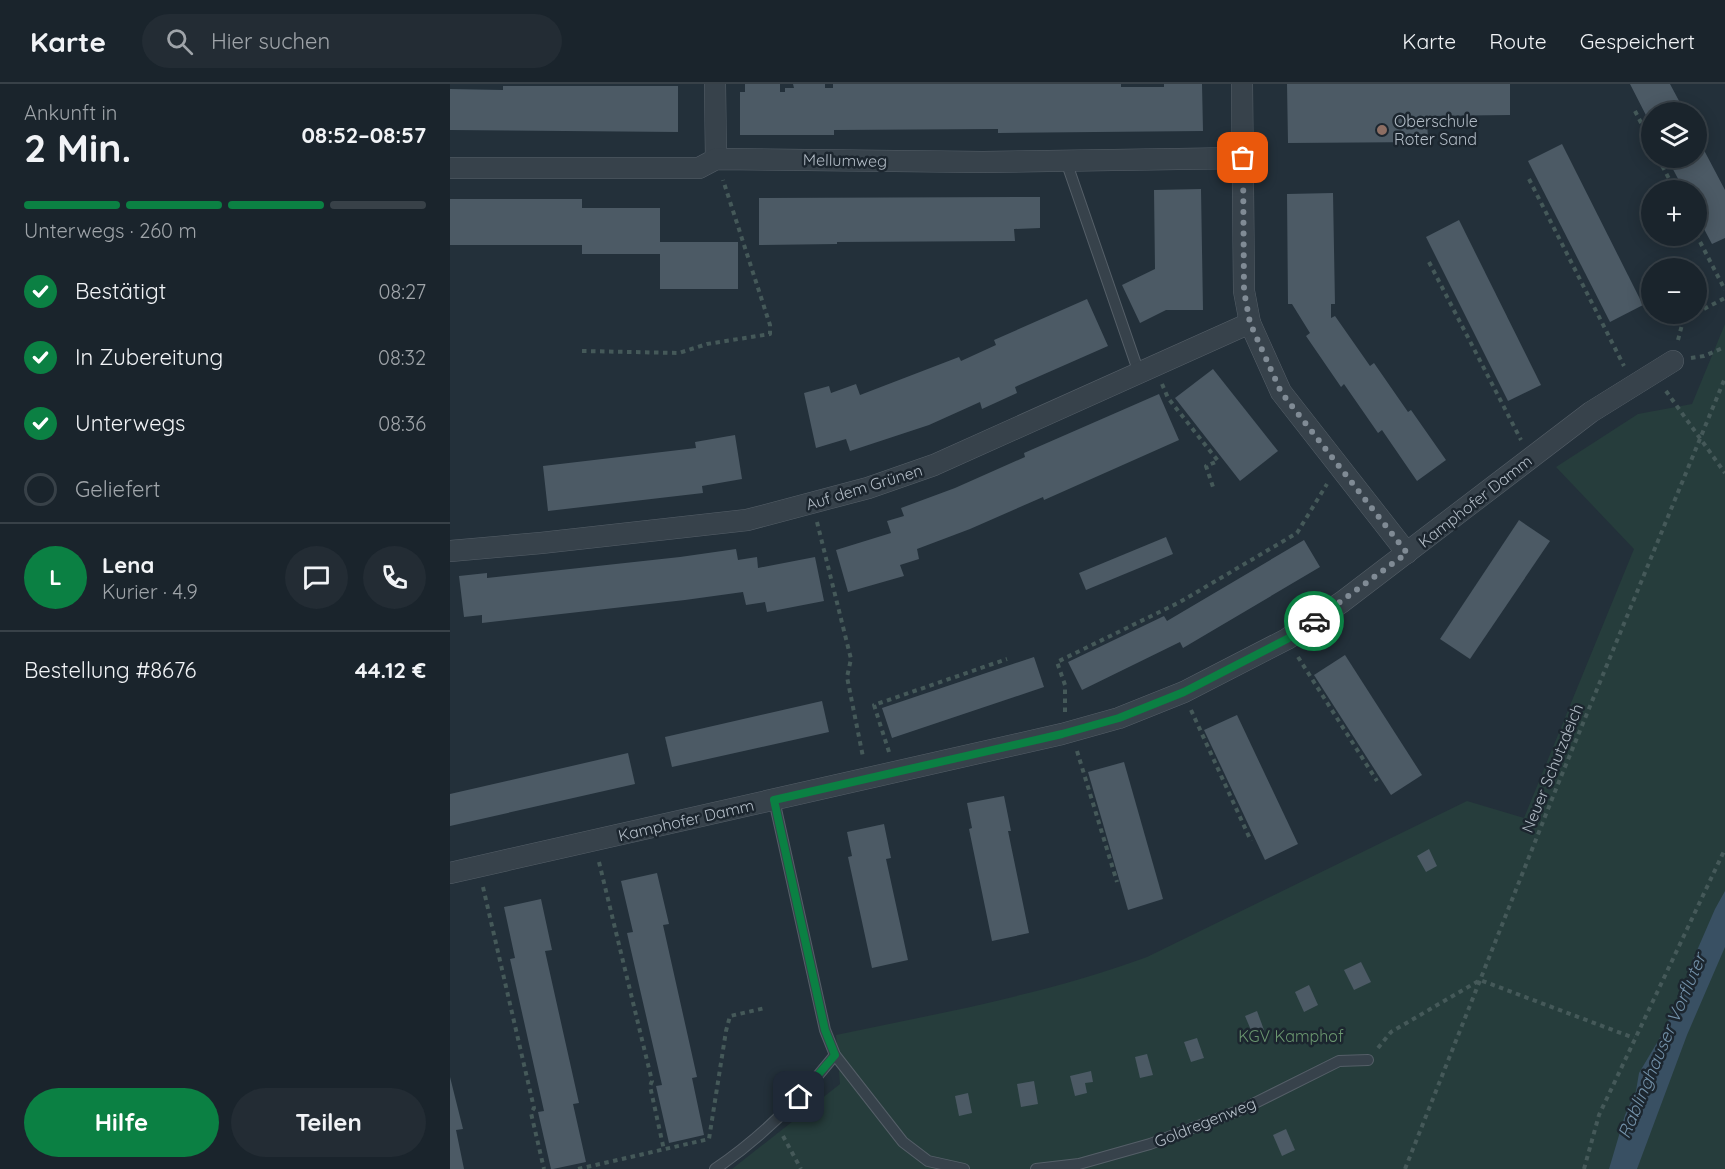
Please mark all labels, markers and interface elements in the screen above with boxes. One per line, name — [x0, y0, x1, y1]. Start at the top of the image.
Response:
search box — [142, 14, 562, 68]
text: Karte — [30, 24, 106, 59]
icon: search — [163, 25, 196, 58]
text: Hier suchen — [211, 27, 330, 55]
text: Karte — [1402, 28, 1456, 54]
text: Route — [1489, 28, 1547, 54]
text: Gespeichert — [1580, 28, 1695, 54]
text: Ankunft in — [24, 100, 117, 125]
map controls — [1641, 102, 1707, 324]
button: layers — [1641, 102, 1707, 168]
place label: Oberschule Roter Sand — [1394, 111, 1478, 149]
text: 08:52–08:57 — [302, 121, 426, 149]
text: 2 Min. — [24, 123, 131, 172]
marker: Oberschule Roter Sand — [1375, 123, 1389, 137]
pin — [1217, 132, 1268, 183]
icon: bag — [1226, 141, 1259, 174]
street label: Mellumweg — [803, 149, 887, 171]
button: + — [1641, 180, 1707, 246]
text: Unterwegs · 260 m — [24, 218, 197, 243]
button: − — [1641, 258, 1707, 324]
icon: check — [24, 275, 57, 308]
text: Bestätigt — [75, 277, 166, 305]
text: 08:27 — [379, 279, 426, 304]
icon: check — [24, 341, 57, 374]
text: In Zubereitung — [75, 343, 223, 371]
text: 08:32 — [378, 345, 426, 370]
icon: check — [24, 407, 57, 440]
text: Unterwegs — [75, 409, 185, 437]
text: 08:36 — [378, 411, 426, 436]
street label: Kamphofer Damm — [1414, 450, 1536, 552]
street label: Auf dem Grünen — [803, 460, 925, 514]
text: Geliefert — [75, 475, 160, 503]
button: chat — [285, 546, 348, 609]
button: phone — [363, 546, 426, 609]
text: Lena — [102, 551, 154, 579]
text: L — [49, 563, 62, 591]
text: Kurier · 4.9 — [102, 579, 198, 604]
courier — [1284, 591, 1344, 651]
icon: car — [1298, 605, 1331, 638]
text: Bestellung #8676 — [24, 656, 196, 684]
text: 44.12 € — [355, 656, 426, 684]
street label: Neuer Schutzdeich — [1517, 701, 1587, 835]
street label: Kamphofer Damm — [616, 795, 756, 845]
water label: Rablinghauser Vorfluter — [1612, 948, 1712, 1142]
park label: KGV Kamphof — [1238, 1026, 1344, 1046]
pin — [773, 1071, 824, 1122]
icon: home — [782, 1080, 815, 1113]
button: Hilfe — [24, 1088, 219, 1157]
button: Teilen — [231, 1088, 426, 1157]
street label: Goldregenweg — [1151, 1093, 1259, 1151]

